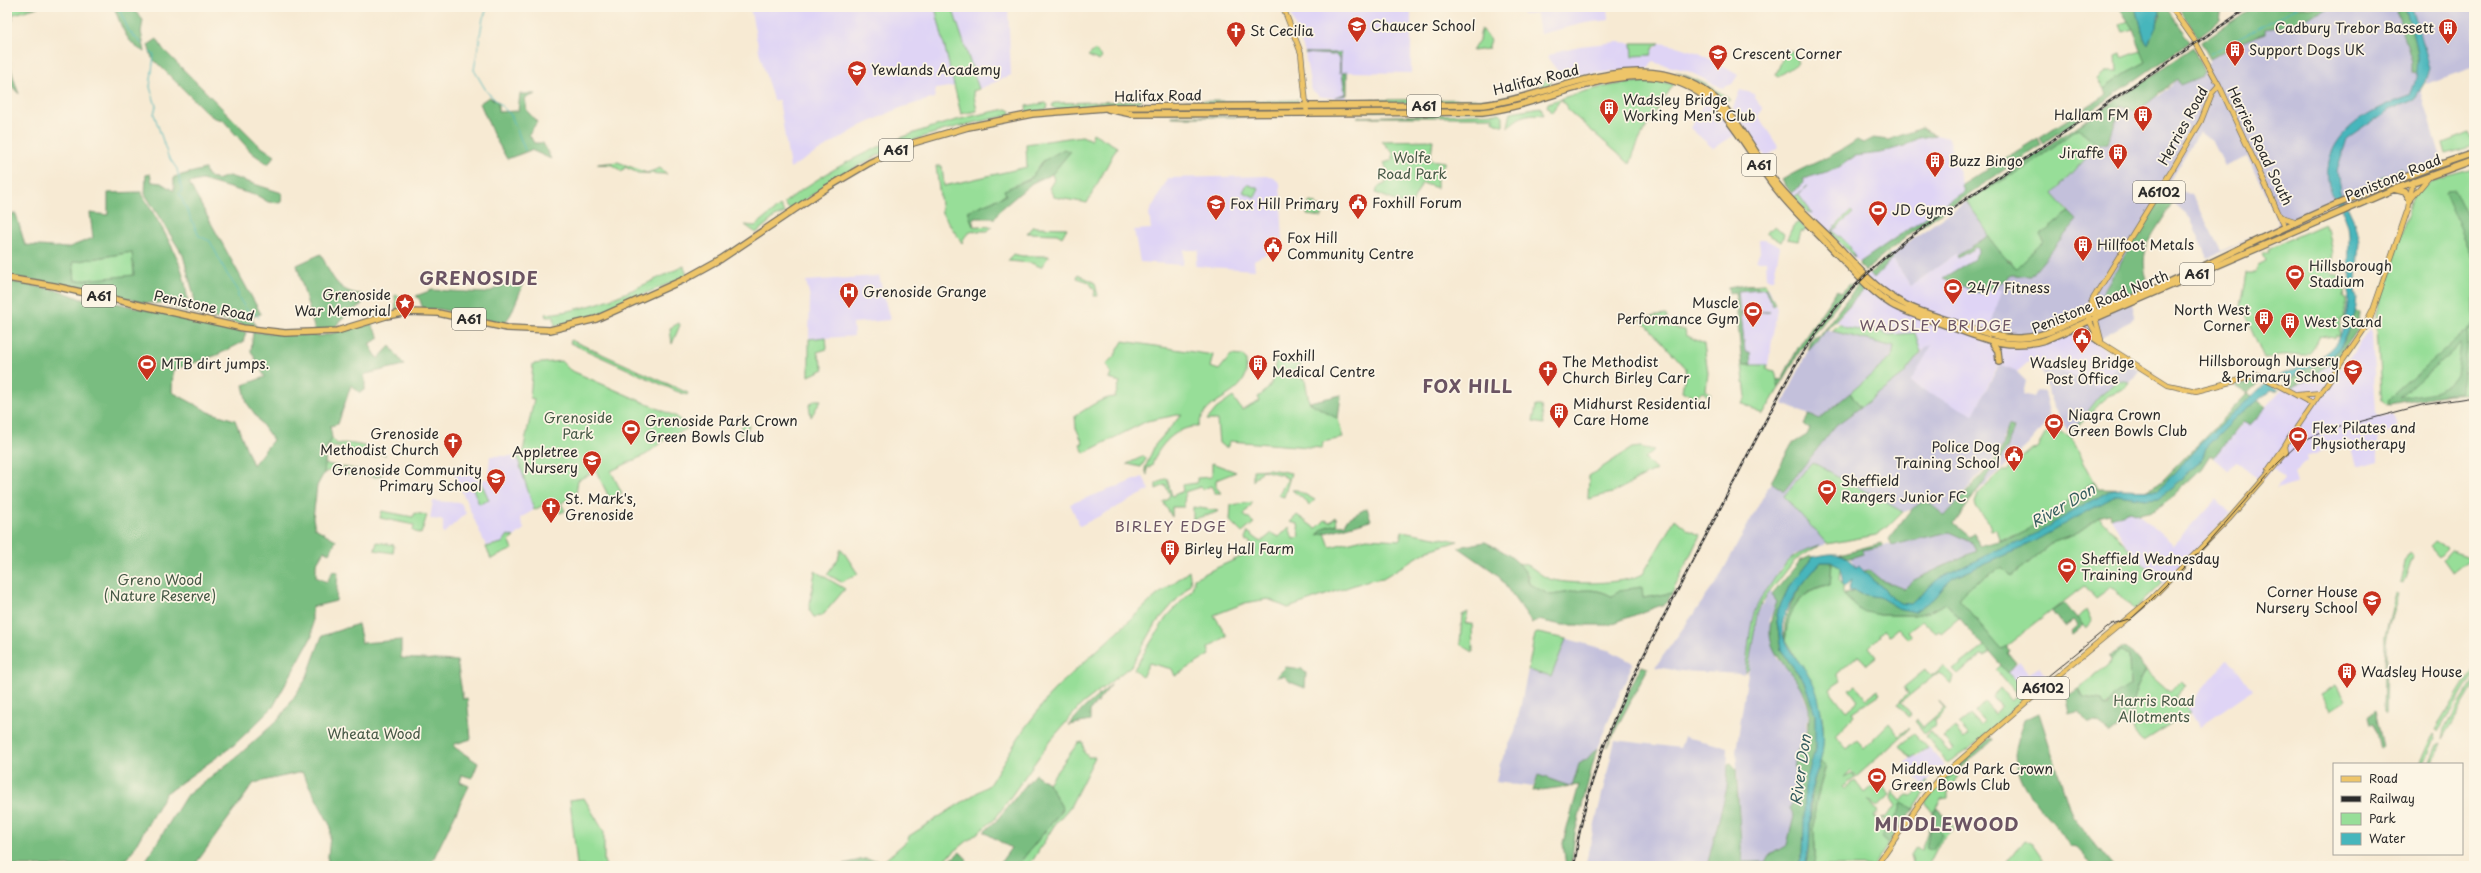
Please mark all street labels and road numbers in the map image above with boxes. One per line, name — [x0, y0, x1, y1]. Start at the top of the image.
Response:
street label: Halifax Road — [1491, 59, 1581, 100]
street label: Herries Road — [2152, 83, 2213, 169]
street label: Herries Road South — [2222, 83, 2298, 209]
street label: Halifax Road — [1114, 84, 1202, 107]
road number: A61 — [1407, 95, 1441, 117]
road number: A61 — [879, 139, 913, 161]
street label: Penistone Road — [2342, 149, 2444, 206]
road number: A61 — [1742, 154, 1776, 176]
road number: A6102 — [2133, 181, 2185, 203]
road number: A61 — [2180, 263, 2214, 285]
street label: Penistone Road North — [2028, 264, 2171, 339]
road number: A61 — [82, 285, 116, 307]
street label: Penistone Road — [152, 285, 256, 326]
road number: A61 — [452, 308, 486, 330]
road number: A6102 — [2017, 677, 2069, 699]

